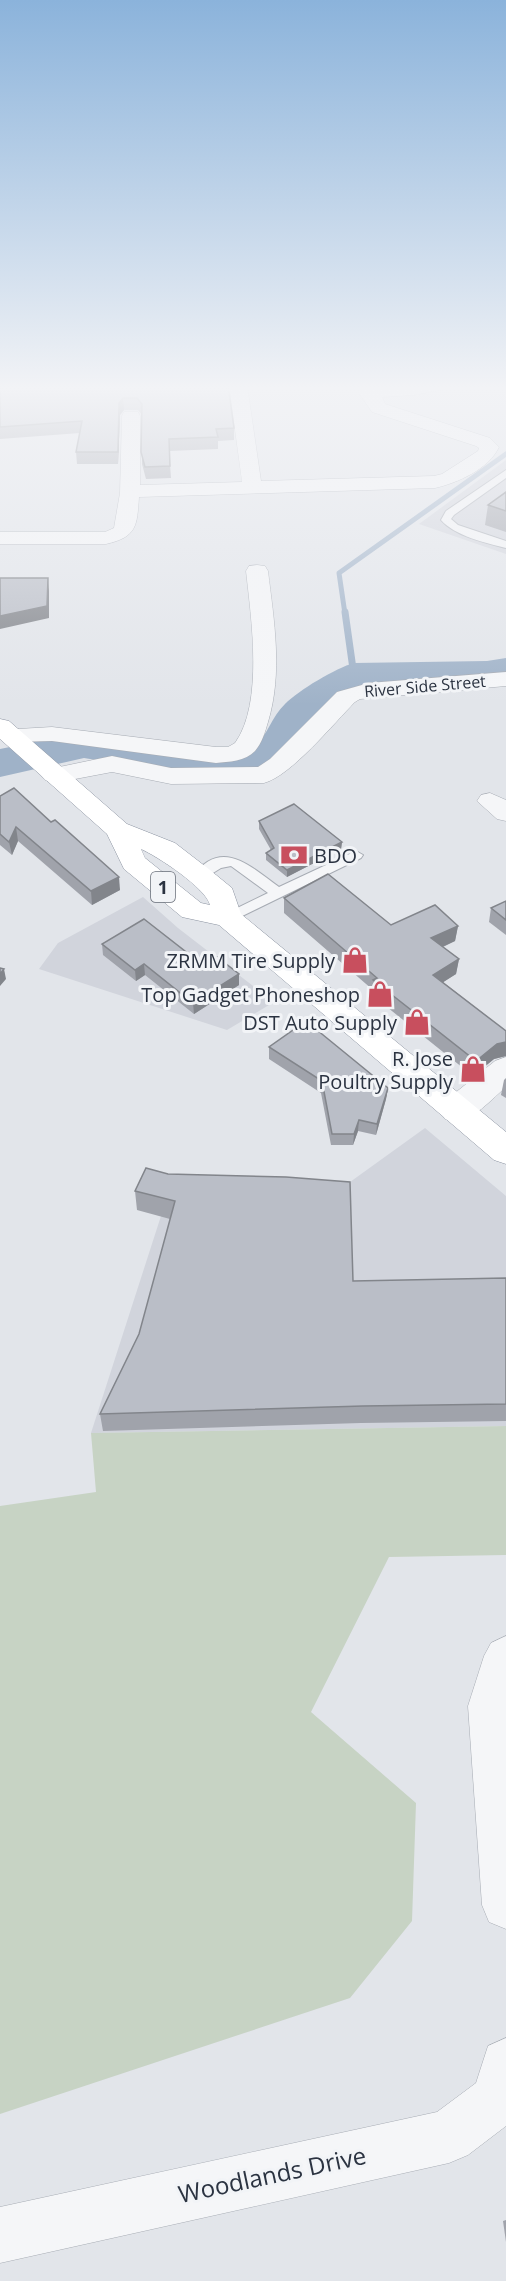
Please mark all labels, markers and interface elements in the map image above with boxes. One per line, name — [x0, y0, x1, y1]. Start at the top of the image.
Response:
street label: River Side Street — [363, 670, 487, 702]
bank icon: BDO — [279, 840, 309, 870]
place label: BDO — [314, 842, 357, 869]
road number: 1 — [151, 872, 175, 902]
shop icon: ZRMM Tire Supply — [340, 945, 370, 975]
place label: ZRMM Tire Supply — [167, 947, 336, 974]
shop icon: Top Gadget Phoneshop — [365, 979, 395, 1009]
place label: Top Gadget Phoneshop — [141, 981, 360, 1008]
shop icon: DST Auto Supply — [402, 1007, 432, 1037]
place label: DST Auto Supply — [243, 1009, 398, 1036]
place label: R. Jose Poultry Supply — [318, 1045, 454, 1095]
shop icon: R. Jose Poultry Supply — [458, 1054, 488, 1084]
street label: Woodlands Drive — [175, 2138, 369, 2210]

